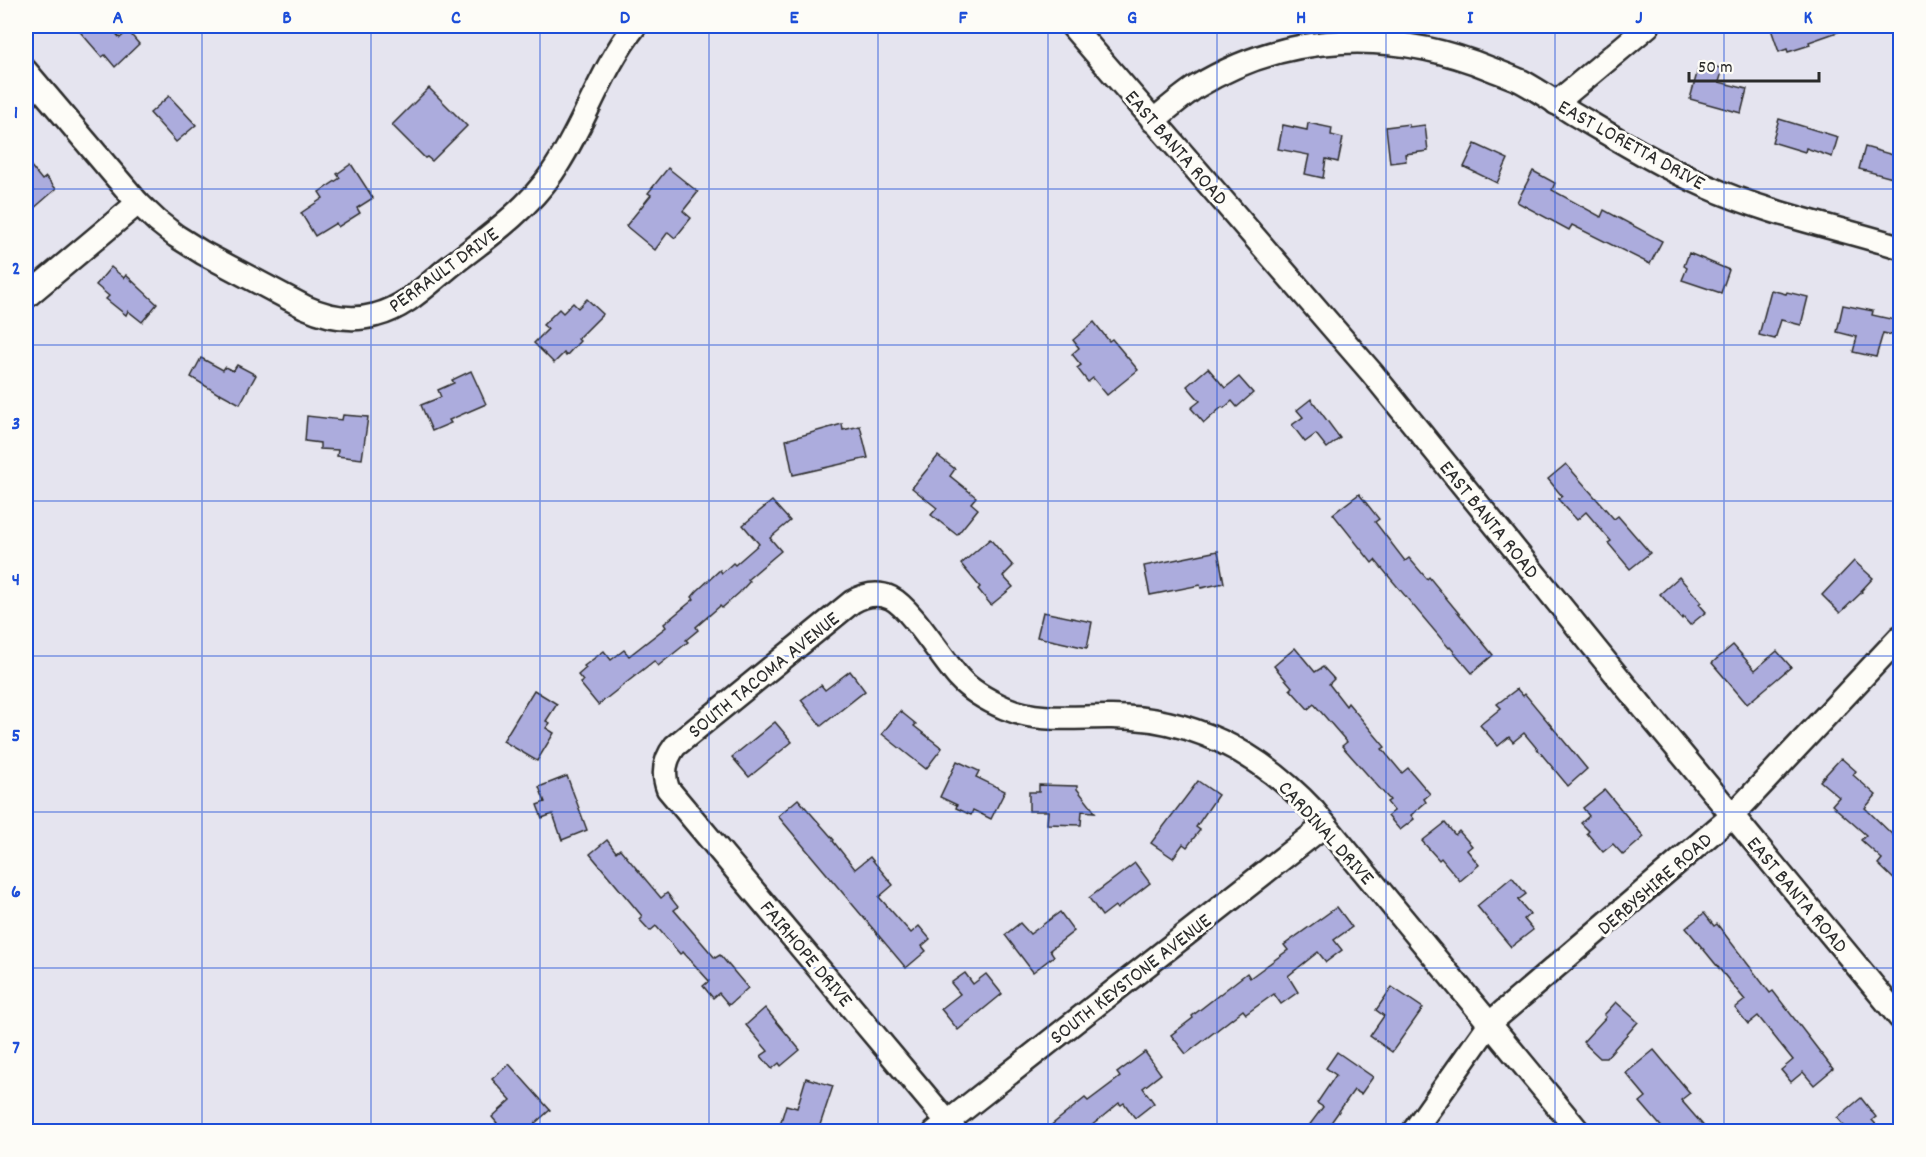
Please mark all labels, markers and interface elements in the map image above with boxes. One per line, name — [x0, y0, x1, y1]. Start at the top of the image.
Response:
text: A — [113, 5, 124, 33]
text: B — [282, 5, 292, 33]
text: C — [451, 5, 461, 33]
text: D — [620, 5, 631, 33]
text: E — [789, 5, 799, 33]
text: F — [959, 5, 969, 33]
text: G — [1127, 5, 1137, 33]
text: H — [1296, 5, 1306, 33]
text: I — [1467, 5, 1474, 33]
text: J — [1635, 5, 1643, 33]
text: K — [1803, 5, 1813, 33]
scale bar — [1689, 45, 1820, 83]
text: 50 m — [1698, 56, 1733, 81]
street label: EAST BANTA ROAD — [1116, 85, 1234, 213]
street label: EAST LORETTA DRIVE — [1551, 94, 1710, 200]
text: 1 — [14, 100, 18, 128]
street label: PERRAULT DRIVE — [383, 221, 507, 322]
text: 2 — [12, 256, 20, 284]
text: 3 — [12, 411, 20, 439]
street label: EAST BANTA ROAD — [1431, 455, 1545, 587]
text: 4 — [12, 567, 20, 595]
street label: SOUTH TACOMA AVENUE — [683, 605, 848, 747]
text: 5 — [11, 723, 21, 751]
street label: CARDINAL DRIVE — [1270, 775, 1380, 893]
street label: DERBYSHIRE ROAD — [1592, 827, 1720, 944]
street label: EAST BANTA ROAD — [1738, 831, 1854, 961]
text: 6 — [11, 879, 21, 907]
street label: FAIRHOPE DRIVE — [751, 895, 859, 1015]
street label: SOUTH KEYSTONE AVENUE — [1045, 907, 1219, 1053]
text: 7 — [12, 1035, 20, 1063]

